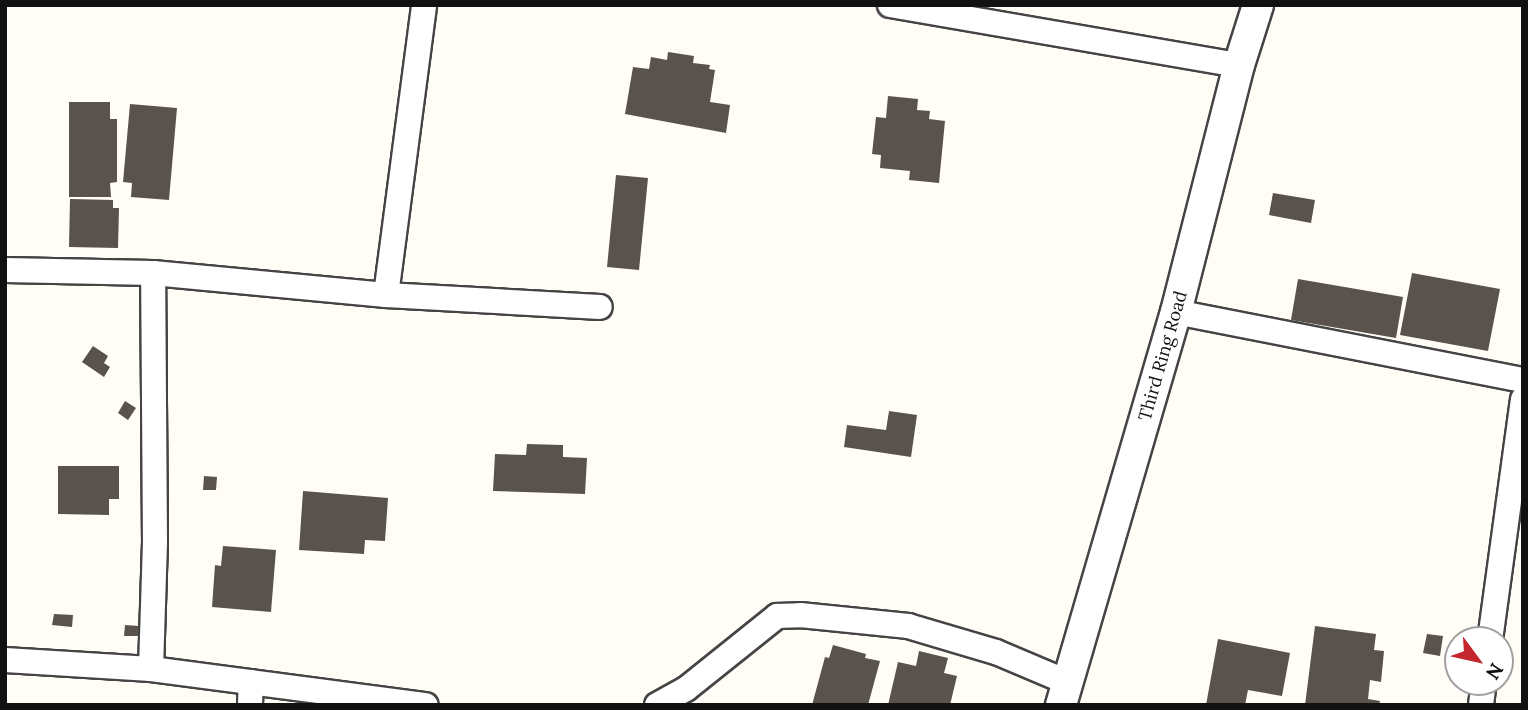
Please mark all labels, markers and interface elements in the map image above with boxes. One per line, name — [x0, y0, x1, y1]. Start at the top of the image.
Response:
street label: Third Ring Road — [1134, 288, 1192, 424]
north arrow — [1444, 626, 1514, 696]
text: N — [1481, 659, 1509, 684]

